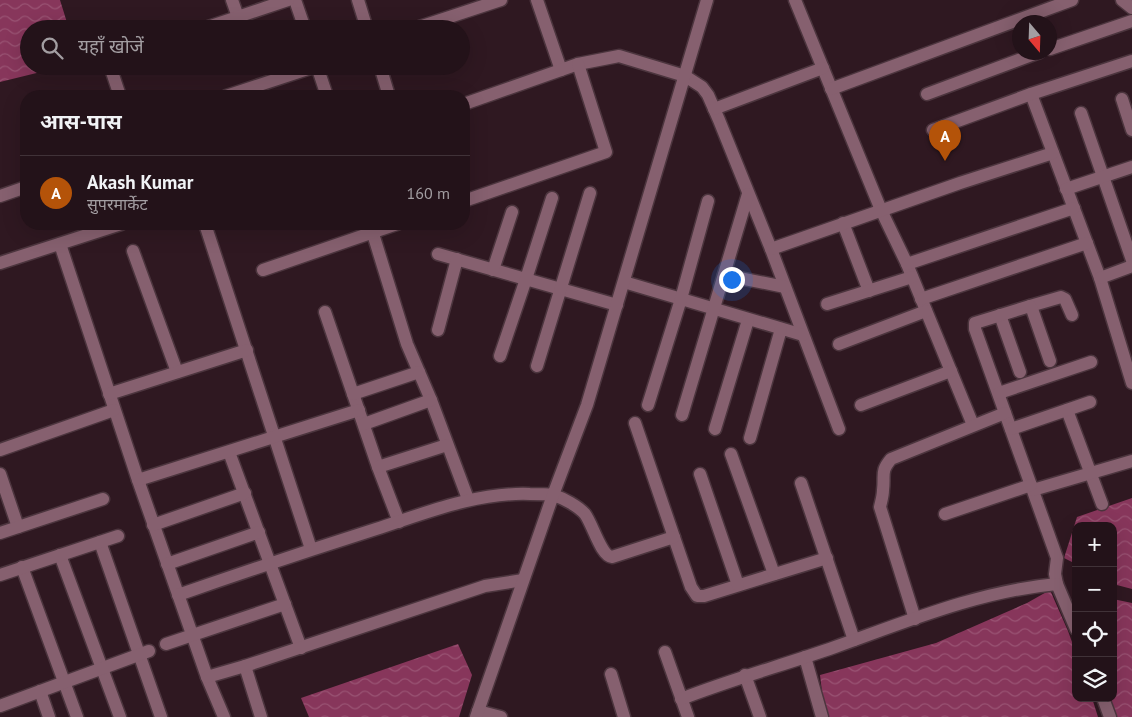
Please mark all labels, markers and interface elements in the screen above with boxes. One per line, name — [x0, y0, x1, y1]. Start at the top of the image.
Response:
north arrow — [1012, 15, 1057, 60]
search box — [20, 20, 470, 75]
icon: search — [38, 34, 66, 62]
text: यहाँ खोजें — [78, 34, 144, 58]
text: आस-पास — [40, 108, 122, 135]
pin: A — [929, 120, 961, 161]
text: Akash Kumar — [87, 170, 193, 194]
text: A — [51, 183, 61, 203]
text: 160 m — [407, 183, 450, 203]
text: सुपरमार्केट — [87, 194, 148, 214]
your location — [719, 267, 745, 293]
map controls — [1072, 522, 1117, 702]
button: + — [1072, 522, 1117, 567]
button: − — [1072, 567, 1117, 612]
button: locate — [1072, 612, 1117, 657]
button: layers — [1072, 657, 1117, 702]

